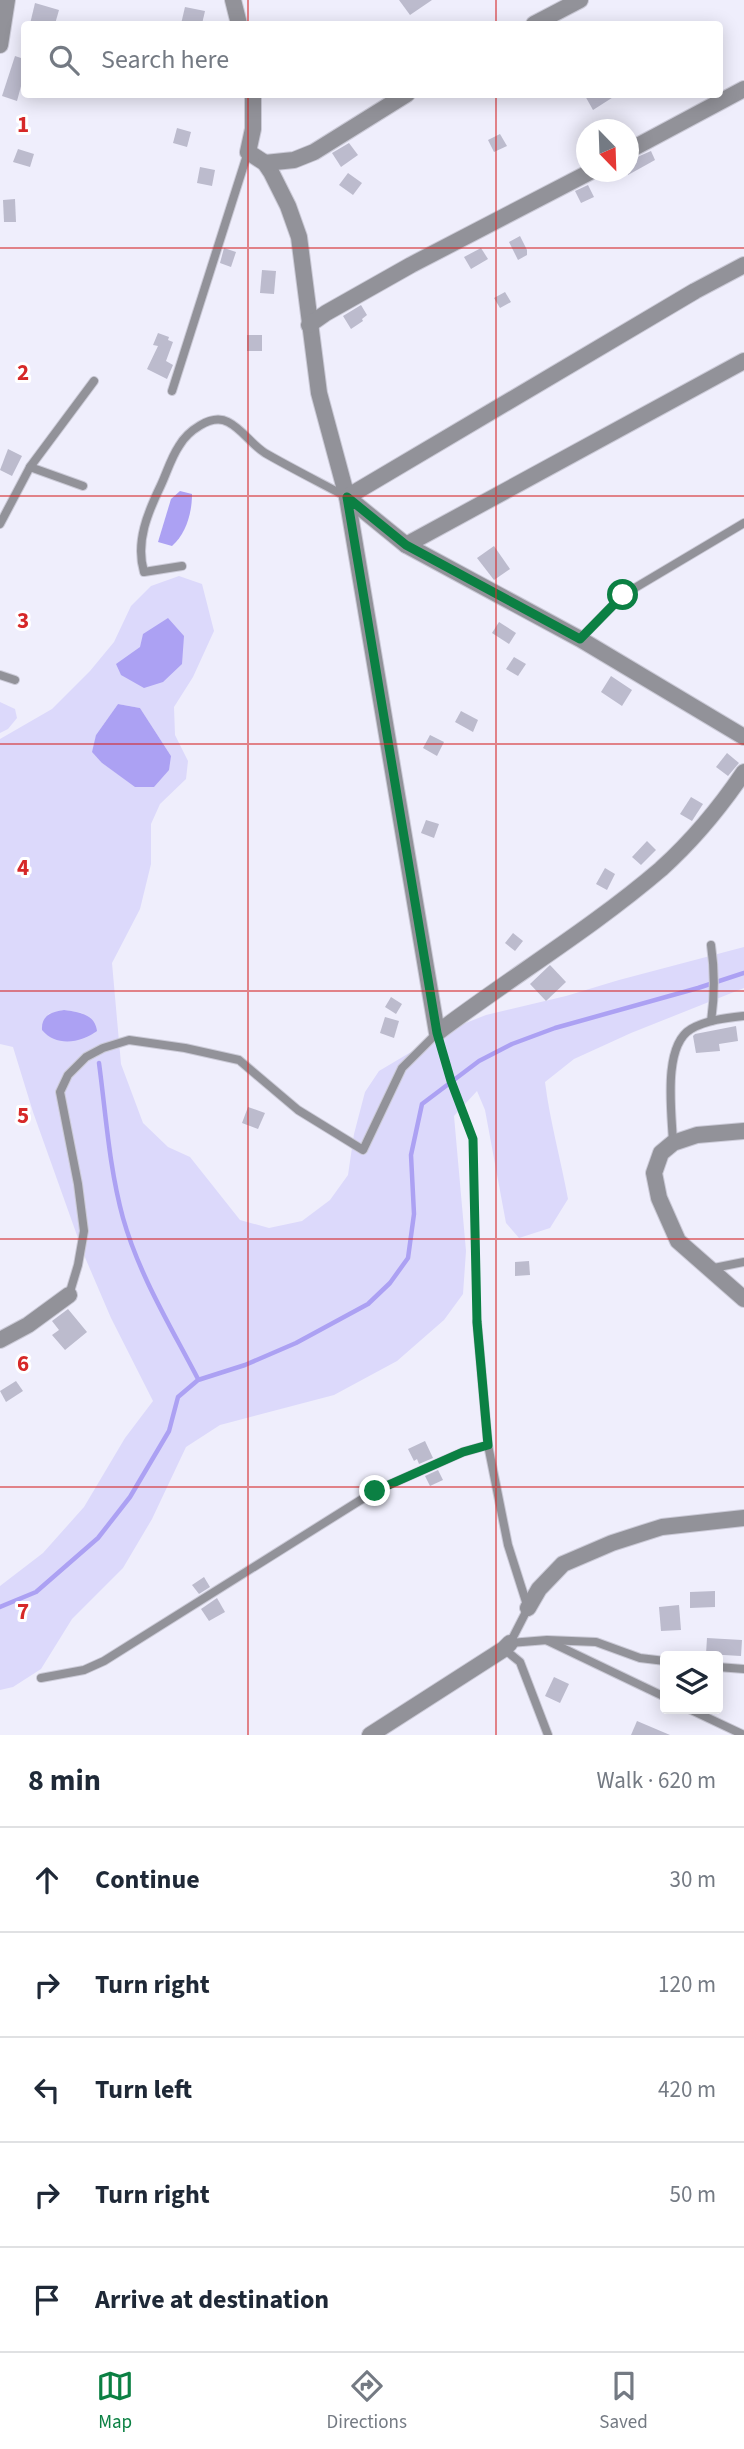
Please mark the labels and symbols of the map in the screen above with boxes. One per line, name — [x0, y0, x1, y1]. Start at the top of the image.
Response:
text: 1 — [17, 108, 29, 141]
north arrow — [576, 119, 639, 182]
text: 2 — [17, 356, 29, 389]
route start — [607, 579, 638, 610]
text: 3 — [17, 604, 29, 637]
text: 4 — [17, 851, 29, 884]
text: 5 — [17, 1099, 29, 1132]
text: 6 — [17, 1347, 29, 1380]
route end — [359, 1475, 390, 1506]
text: 7 — [17, 1595, 29, 1628]

